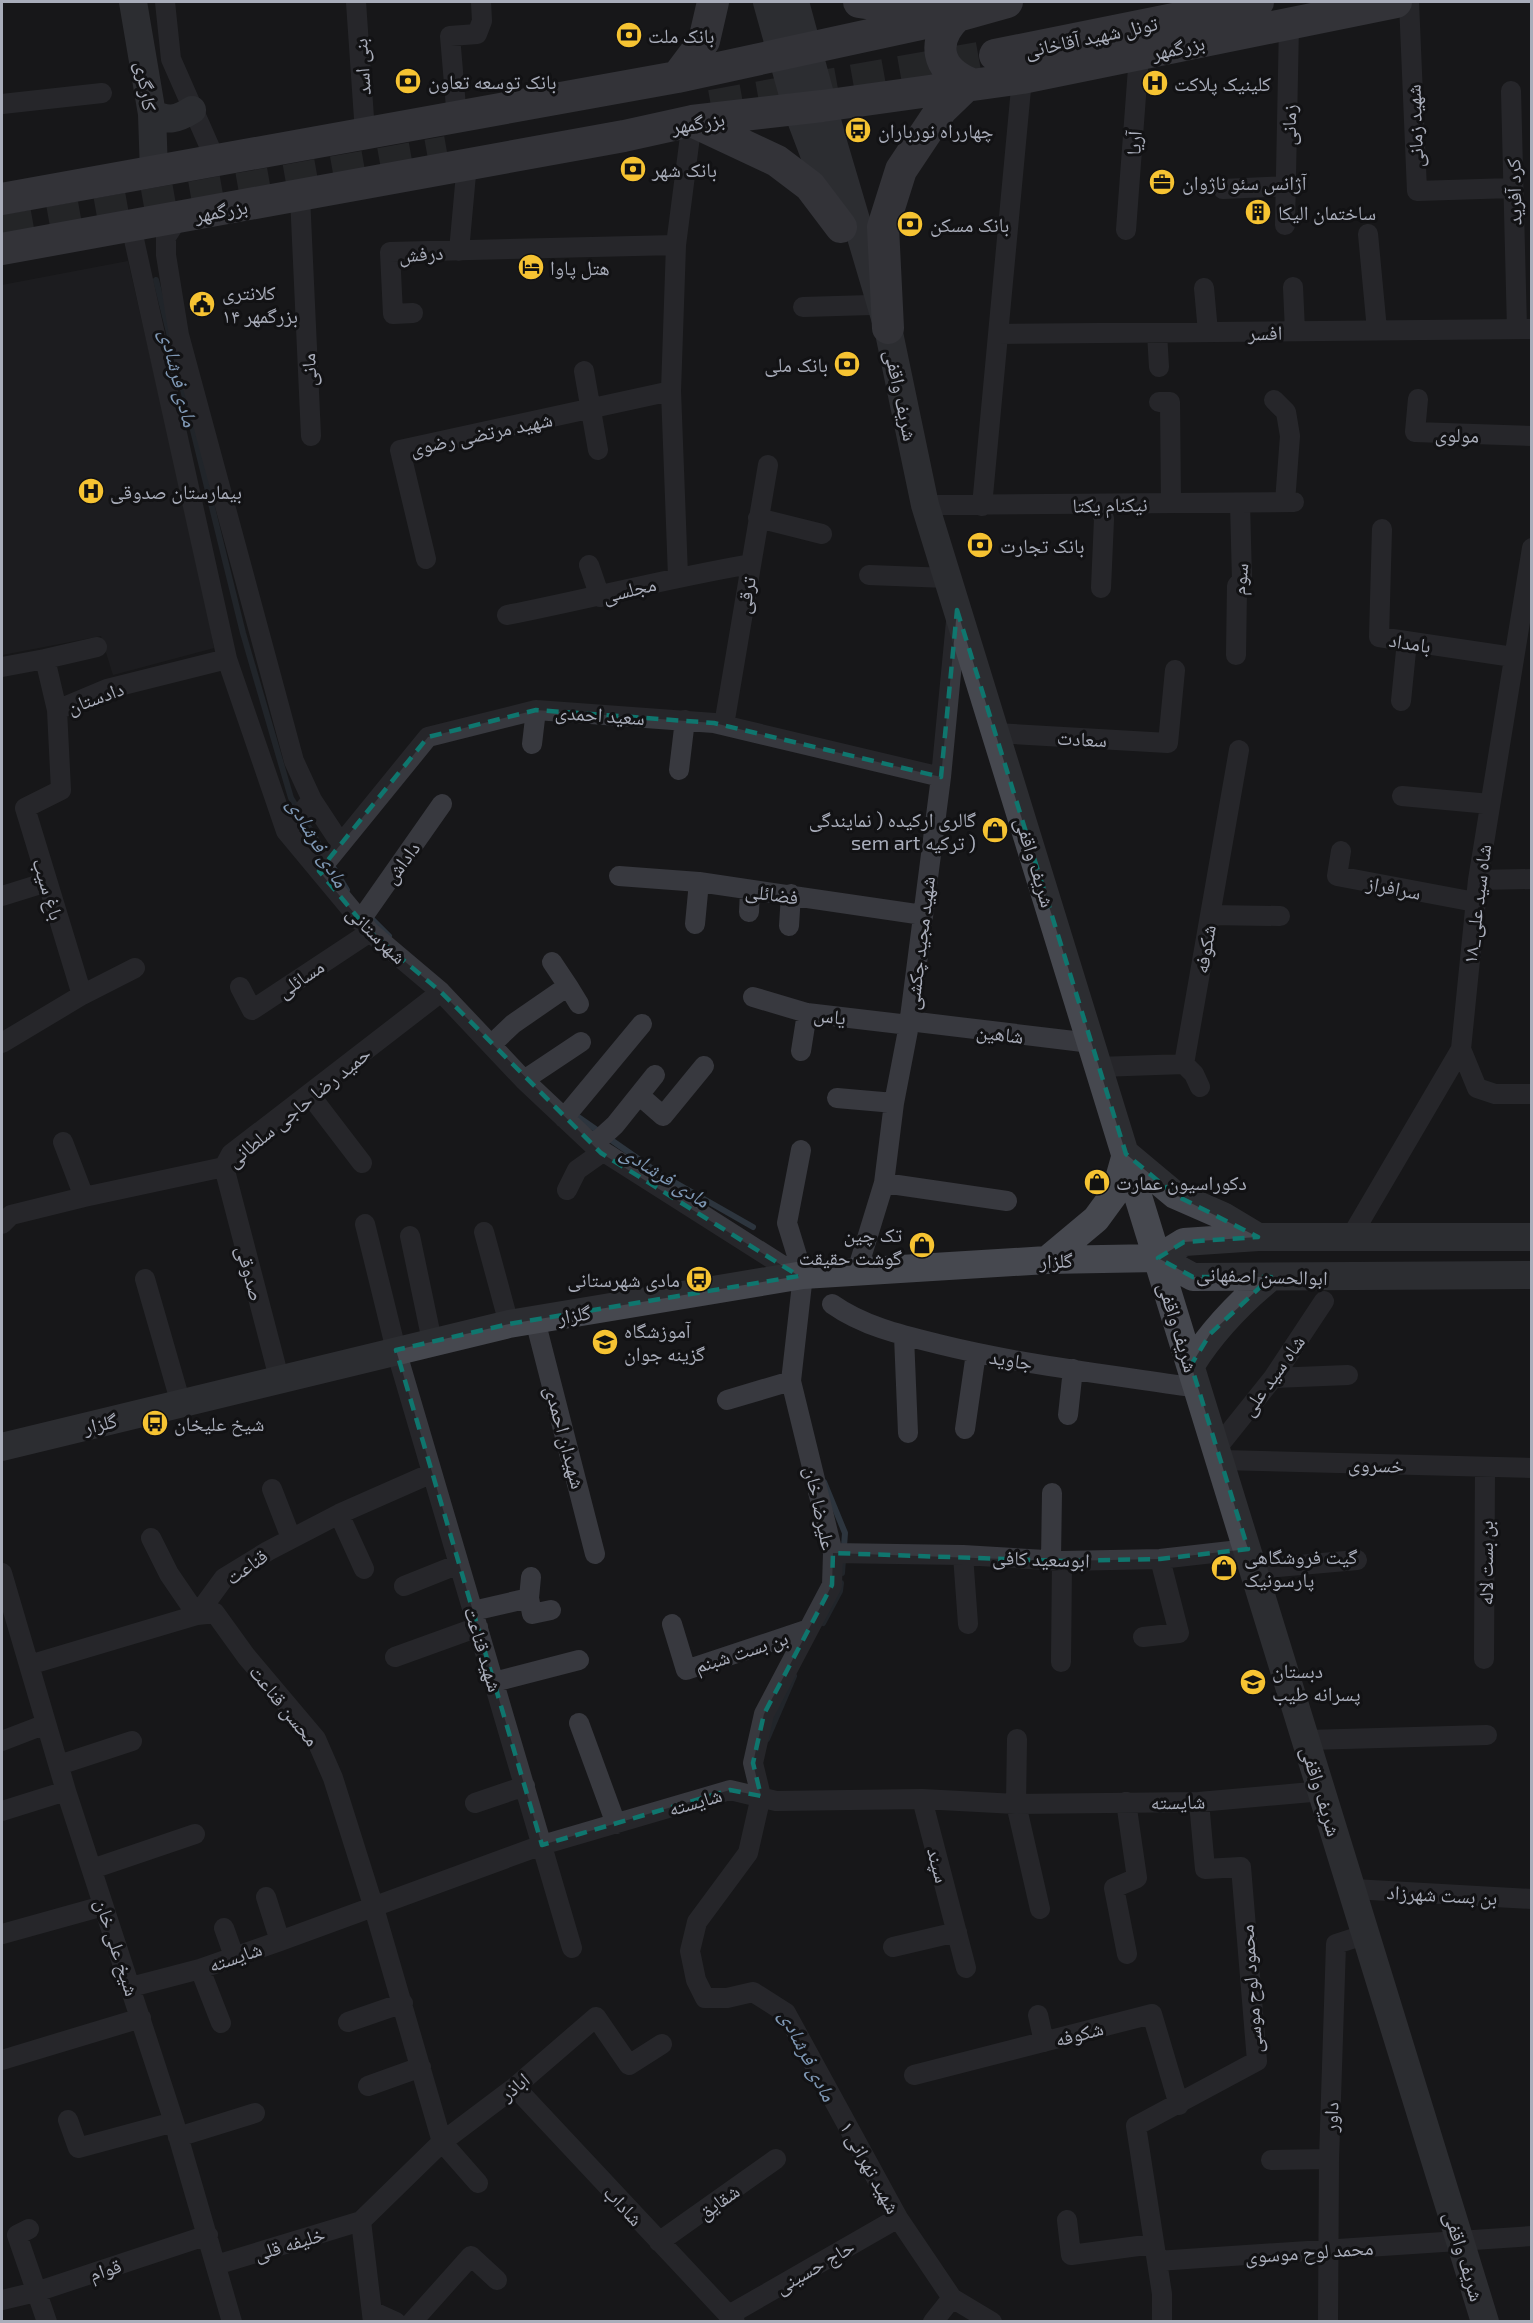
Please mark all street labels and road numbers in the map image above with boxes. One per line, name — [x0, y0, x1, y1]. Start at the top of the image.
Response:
street label: تونل شهید آقاخانی — [1022, 10, 1160, 63]
street label: بزرگمهر — [1148, 30, 1207, 65]
street label: بنی اسد — [347, 38, 376, 96]
street label: کارگری — [130, 60, 163, 113]
street label: شهید زمانی — [1401, 84, 1428, 168]
street label: زمانی — [1276, 104, 1301, 146]
street label: بزرگمهر — [669, 106, 726, 139]
street label: آریا — [1120, 129, 1146, 156]
street label: کرد آفرید — [1500, 158, 1526, 226]
street label: بزرگمهر — [192, 194, 250, 228]
street label: درفش — [398, 239, 444, 268]
street label: افسر — [1247, 320, 1282, 344]
street label: شریف واقفی — [880, 347, 923, 443]
street label: مانی — [295, 353, 322, 387]
street label: شهید مرتضی رضوی — [408, 406, 555, 461]
street label: مولوی — [1434, 421, 1480, 448]
street label: نیکنام یکتا — [1072, 491, 1148, 520]
street label: سوم — [1226, 562, 1255, 596]
street label: مجلسی — [600, 571, 659, 608]
street label: ترقی — [730, 575, 761, 616]
street label: بامداد — [1387, 627, 1433, 658]
street label: دادستان — [63, 676, 127, 719]
street label: سعید احمدی — [554, 699, 646, 730]
street label: سعادت — [1056, 725, 1108, 751]
street label: شریف واقفی — [1010, 814, 1061, 910]
street label: داداش — [378, 836, 425, 888]
street label: ۱۸_شاه سید علی — [1457, 843, 1496, 965]
street label: باغ سیب — [26, 855, 70, 924]
street label: سرافراز — [1364, 870, 1423, 904]
street label: شهید مجید چکشی — [899, 875, 940, 1011]
street label: فضائلی — [744, 877, 800, 910]
street label: شهرستانی — [342, 900, 412, 969]
street label: شکوفه — [1188, 923, 1220, 975]
street label: مسائلی — [272, 954, 329, 1003]
street label: یاس — [812, 1001, 847, 1030]
street label: شاهین — [975, 1018, 1025, 1049]
street label: حمید رضا حاجی سلطانی — [221, 1040, 376, 1172]
street label: صدوقی — [231, 1243, 270, 1304]
street label: گلزار — [1038, 1247, 1073, 1273]
street label: ابوالحسن اصفهانی — [1196, 1261, 1328, 1290]
street label: شریف واقفی — [1153, 1279, 1204, 1375]
street label: گلزار — [554, 1299, 593, 1329]
street label: شاه سید علی — [1235, 1330, 1310, 1421]
street label: جاوید — [988, 1344, 1035, 1375]
street label: شهیدان احمدی — [540, 1383, 591, 1492]
street label: گلزار — [80, 1407, 119, 1439]
street label: خسروی — [1348, 1451, 1405, 1478]
street label: علیرضا خان — [799, 1464, 842, 1552]
street label: بن بست لاله — [1473, 1521, 1498, 1605]
street label: قناعت — [220, 1543, 272, 1589]
street label: ابوسعید کافی — [992, 1544, 1090, 1573]
street label: شهید قناعت — [459, 1604, 508, 1695]
street label: بن بست شبنم — [691, 1625, 792, 1680]
street label: محسن قناعت — [244, 1660, 325, 1751]
street label: شریف واقفی — [1296, 1743, 1347, 1839]
street label: شایسته — [665, 1782, 725, 1820]
street label: شایسته — [1150, 1789, 1206, 1814]
street label: سپند — [922, 1845, 955, 1886]
street label: بن بست شهرزاد — [1386, 1879, 1498, 1910]
street label: شیخ علی خان — [89, 1895, 145, 1999]
street label: محمود لوح موسی — [1234, 1924, 1268, 2054]
street label: شایسته — [205, 1936, 265, 1977]
street label: شکوفه — [1052, 2015, 1106, 2051]
street label: اباذر — [493, 2067, 534, 2106]
street label: داور — [1317, 2102, 1343, 2133]
street label: شهید تهرانی ۱ — [835, 2117, 906, 2218]
street label: شقایق — [692, 2178, 744, 2225]
street label: شاداب — [599, 2180, 649, 2231]
street label: شریف واقفی — [1439, 2208, 1490, 2304]
street label: خلیفه قلی — [251, 2221, 328, 2266]
street label: حاج حسینی — [770, 2234, 859, 2300]
street label: محمد لوح موسوی — [1244, 2235, 1374, 2269]
street label: قوام — [86, 2253, 125, 2288]

